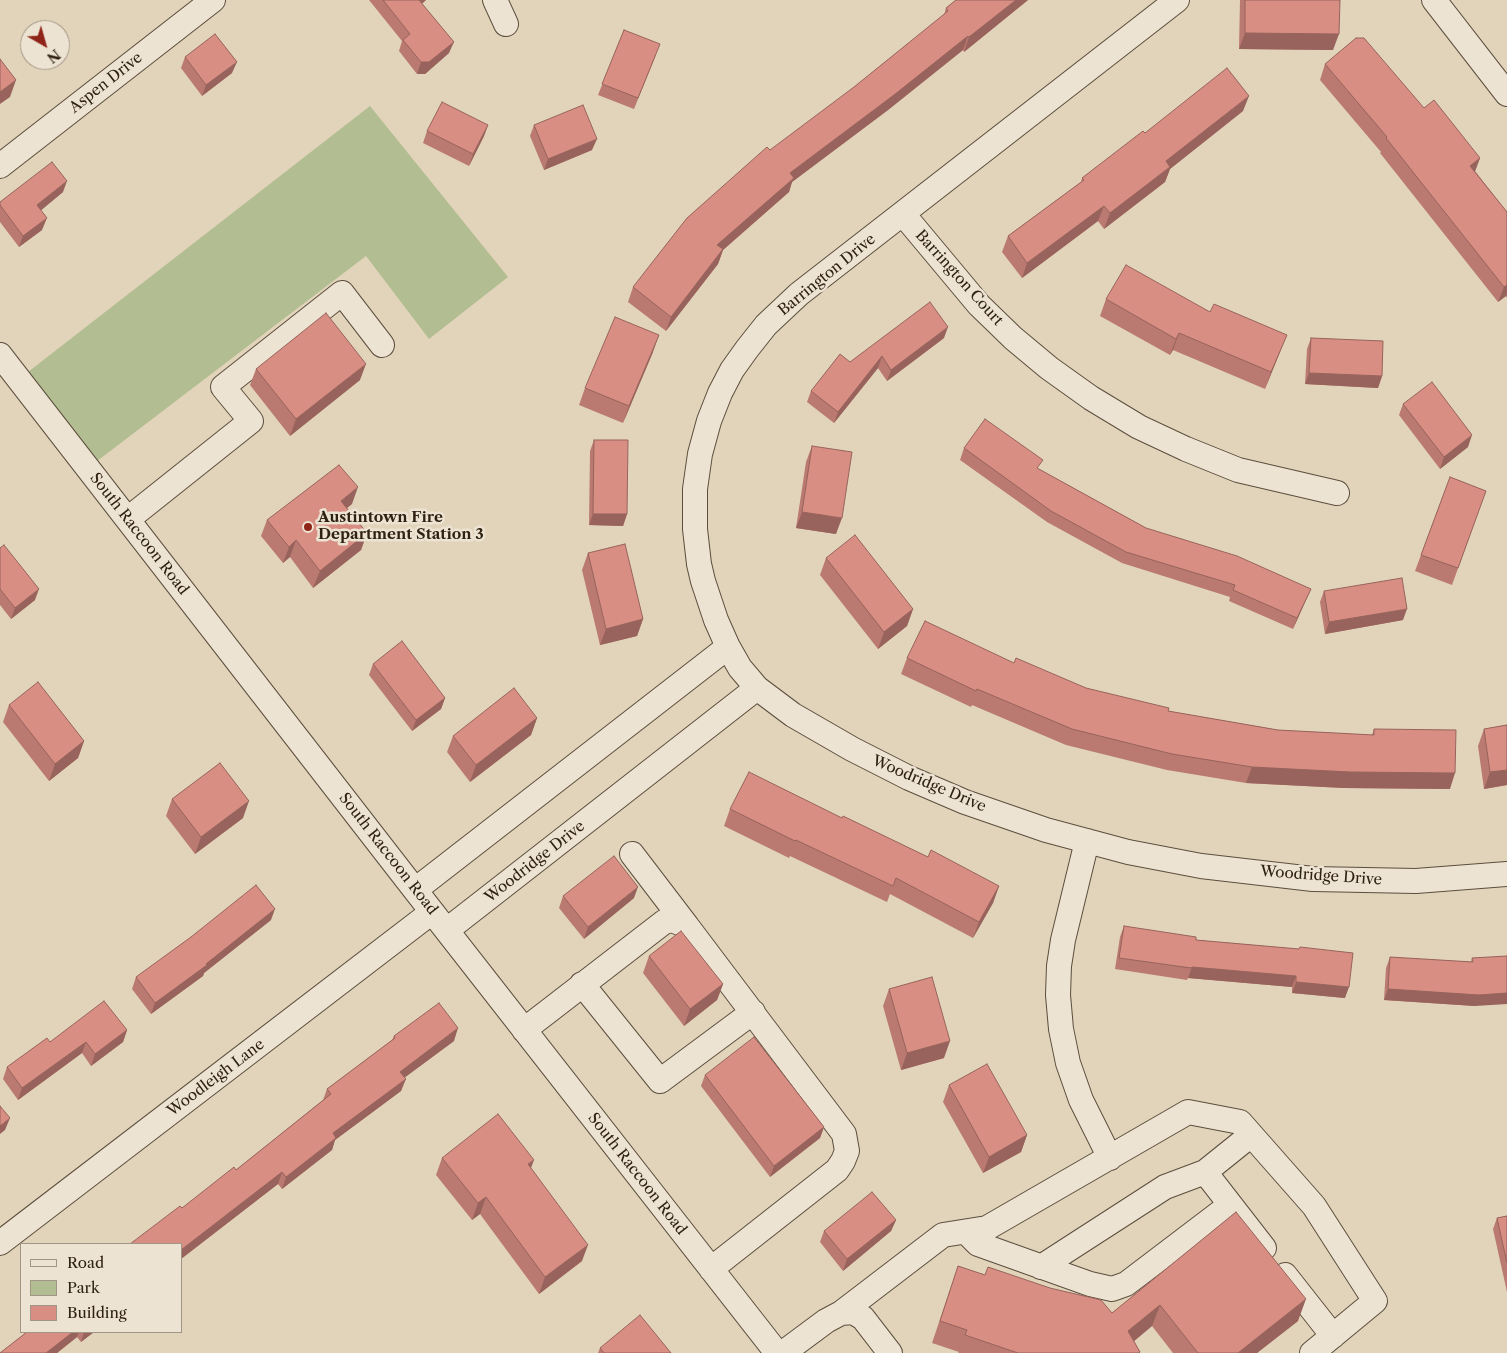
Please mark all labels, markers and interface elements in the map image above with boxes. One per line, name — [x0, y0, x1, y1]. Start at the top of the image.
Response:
north arrow — [20, 20, 70, 70]
text: N — [43, 45, 64, 67]
street label: Aspen Drive — [66, 49, 146, 117]
street label: Barrington Court — [911, 227, 1007, 329]
street label: Barrington Drive — [775, 230, 879, 320]
street label: South Raccoon Road — [86, 470, 192, 598]
place label: Austintown Fire Department Station 3 — [318, 509, 484, 544]
marker: Austintown Fire Department Station 3 — [302, 521, 314, 533]
street label: Woodridge Drive — [869, 752, 989, 816]
street label: South Raccoon Road — [335, 790, 441, 918]
street label: Woodridge Drive — [481, 817, 589, 907]
street label: Woodridge Drive — [1260, 863, 1382, 889]
street label: Woodleigh Lane — [164, 1036, 268, 1120]
street label: South Raccoon Road — [584, 1110, 690, 1238]
legend — [20, 1243, 182, 1333]
text: Road — [67, 1253, 104, 1272]
text: Park — [67, 1278, 100, 1297]
text: Building — [67, 1303, 127, 1322]

